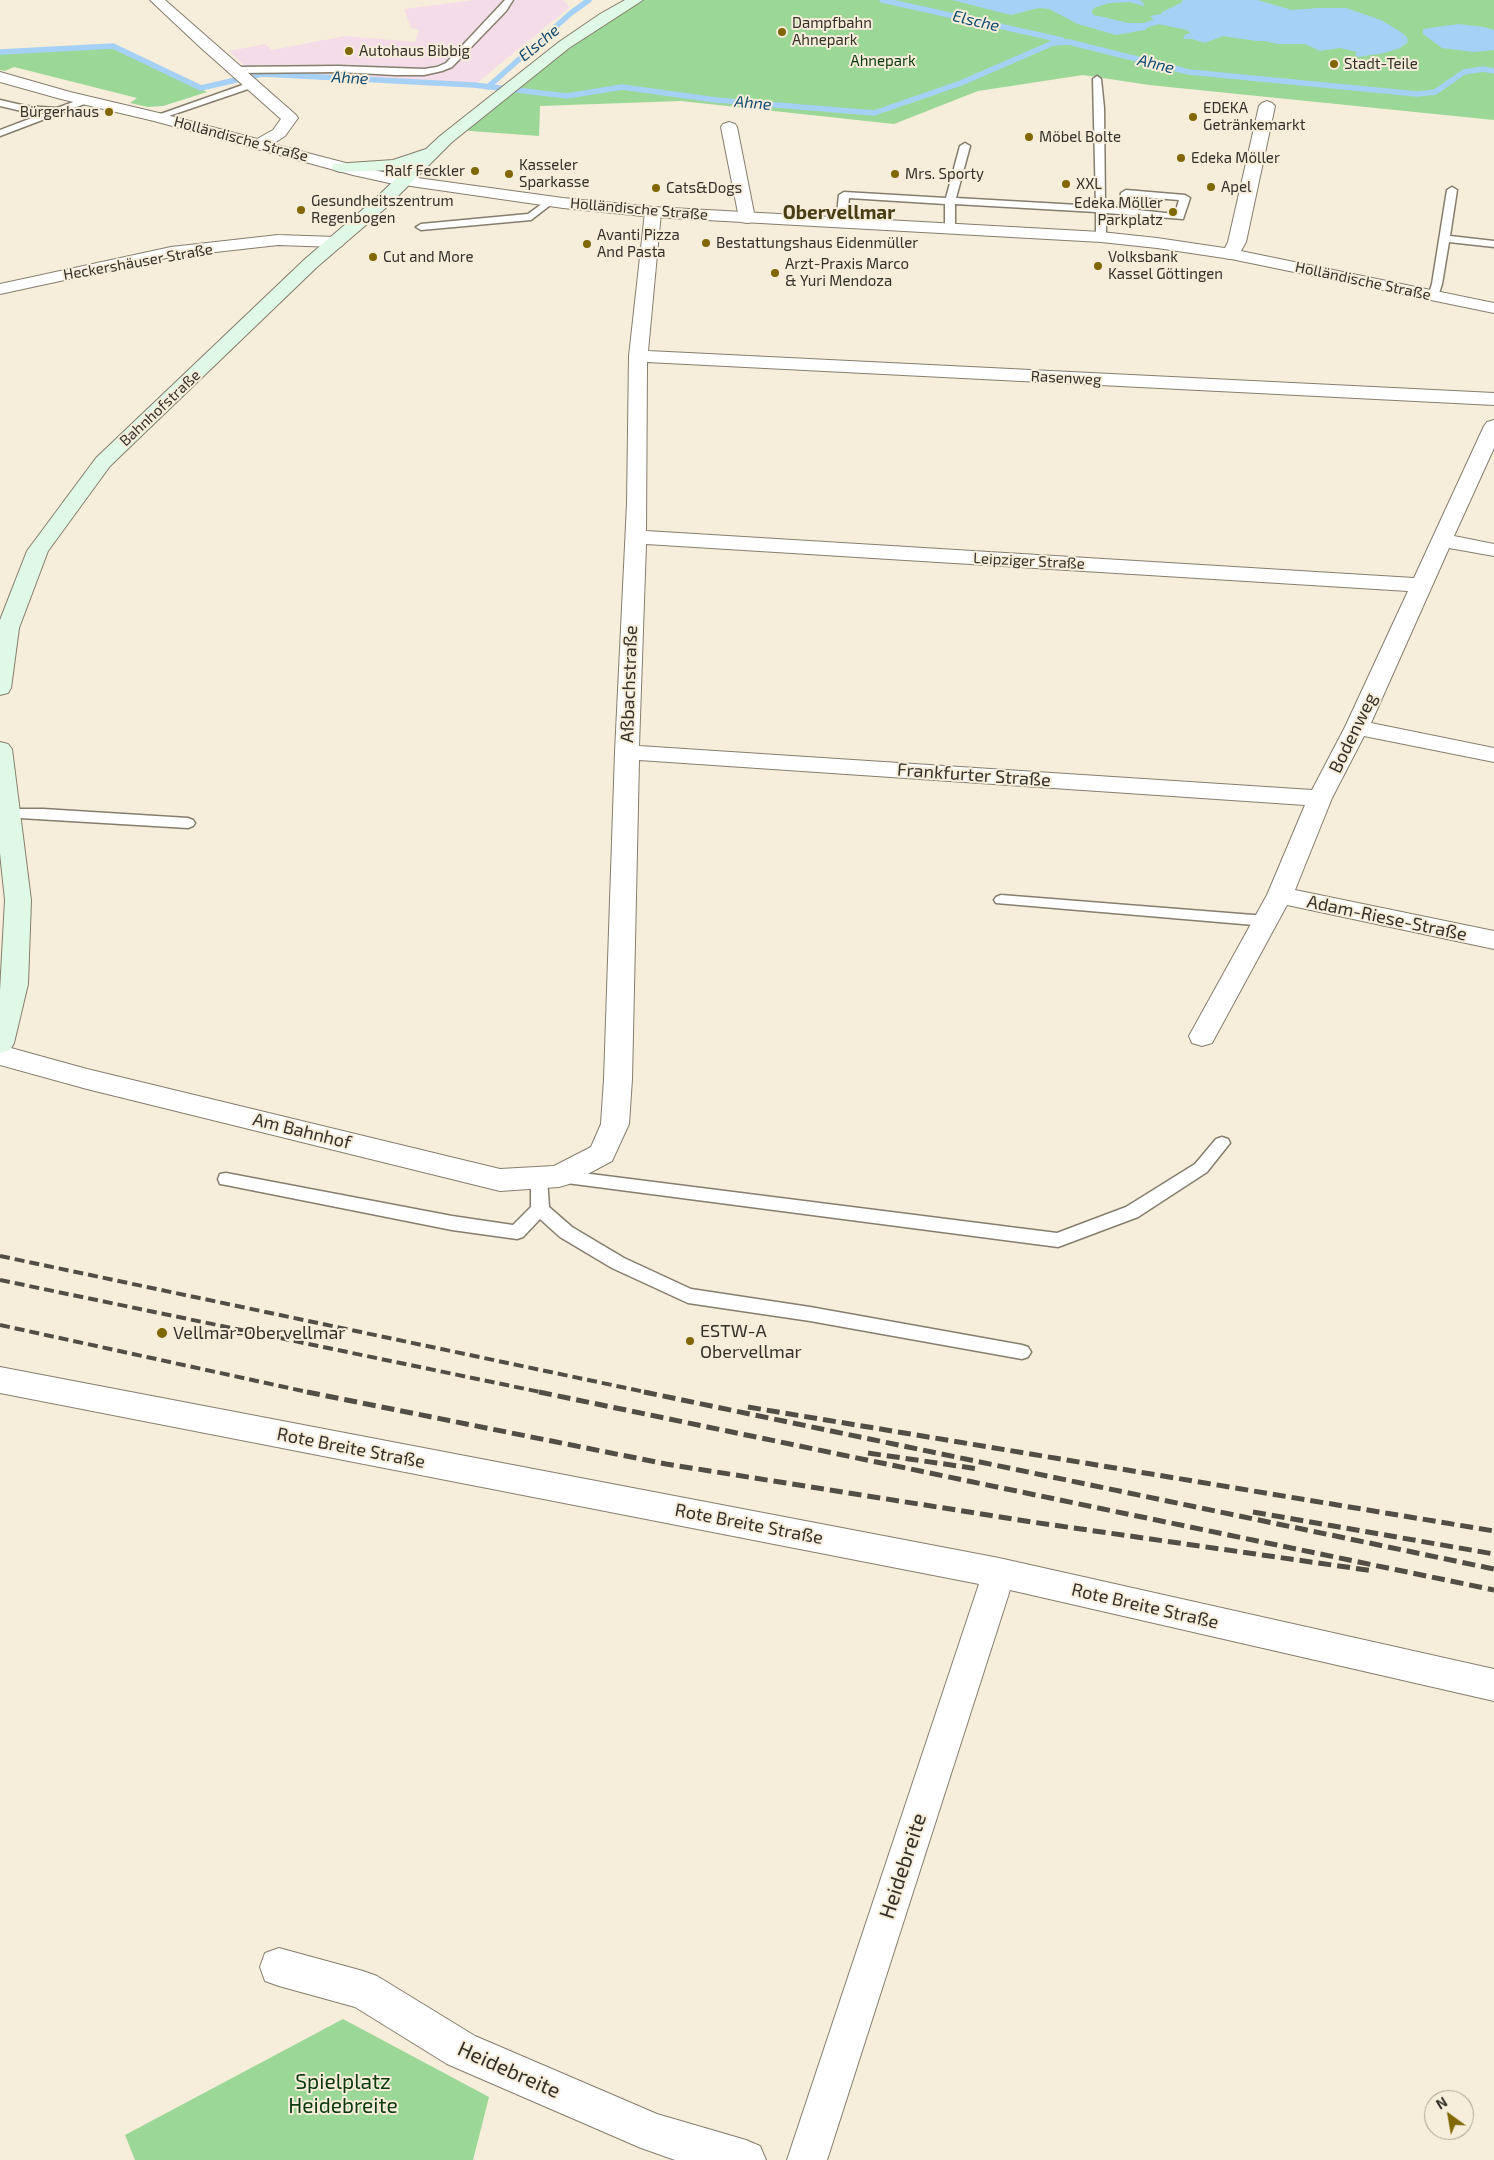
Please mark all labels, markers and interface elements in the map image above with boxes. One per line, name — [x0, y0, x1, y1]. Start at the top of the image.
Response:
water label: Elsche — [951, 6, 1001, 36]
place label: Dampfbahn Ahnepark — [792, 14, 872, 49]
water label: Elsche — [515, 20, 563, 66]
marker: Dampfbahn Ahnepark — [776, 26, 788, 38]
place label: Autohaus Bibbig — [359, 42, 470, 60]
marker: Autohaus Bibbig — [343, 45, 355, 57]
water label: Ahne — [1136, 50, 1176, 78]
park label: Ahnepark — [850, 52, 916, 70]
place label: Stadt-Teile — [1344, 55, 1418, 73]
marker: Stadt-Teile — [1328, 58, 1340, 70]
water label: Ahne — [331, 67, 369, 89]
water label: Ahne — [734, 92, 772, 114]
place label: EDEKA Getränkemarkt — [1203, 99, 1305, 134]
place label: Bürgerhaus — [20, 103, 99, 121]
marker: Bürgerhaus — [103, 106, 115, 118]
marker: EDEKA Getränkemarkt — [1187, 111, 1199, 123]
street label: Holländische Straße — [172, 112, 310, 166]
place label: Möbel Bolte — [1039, 128, 1121, 146]
marker: Möbel Bolte — [1023, 131, 1035, 143]
place label: Edeka Möller — [1191, 149, 1280, 167]
marker: Edeka Möller — [1175, 152, 1187, 164]
place label: Kasseler Sparkasse — [519, 156, 590, 191]
place label: Ralf Feckler — [385, 162, 465, 180]
marker: Ralf Feckler — [469, 165, 481, 177]
place label: Mrs. Sporty — [905, 165, 984, 183]
marker: Kasseler Sparkasse — [503, 168, 515, 180]
marker: Mrs. Sporty — [889, 168, 901, 180]
place label: XXL — [1076, 175, 1102, 193]
marker: XXL — [1060, 178, 1072, 190]
place label: Apel — [1221, 178, 1252, 196]
place label: Cats&Dogs — [666, 179, 742, 197]
marker: Apel — [1205, 181, 1217, 193]
marker: Cats&Dogs — [650, 182, 662, 194]
place label: Gesundheitszentrum Regenbogen — [311, 192, 454, 227]
street label: Holländische Straße — [569, 194, 709, 224]
place label: Edeka Möller Parkplatz — [1074, 194, 1163, 229]
district label: Obervellmar — [783, 202, 895, 224]
marker: Gesundheitszentrum Regenbogen — [295, 204, 307, 216]
marker: Edeka Möller Parkplatz — [1167, 206, 1179, 218]
place label: Avanti Pizza And Pasta — [597, 226, 680, 261]
place label: Bestattungshaus Eidenmüller — [716, 234, 918, 252]
marker: Bestattungshaus Eidenmüller — [700, 237, 712, 249]
marker: Avanti Pizza And Pasta — [581, 238, 593, 250]
street label: Heckershäuser Straße — [62, 240, 214, 284]
place label: Cut and More — [383, 248, 474, 266]
place label: Volksbank Kassel Göttingen — [1108, 248, 1223, 283]
marker: Cut and More — [367, 251, 379, 263]
place label: Arzt-Praxis Marco & Yuri Mendoza — [785, 255, 909, 290]
street label: Holländische Straße — [1294, 258, 1432, 304]
marker: Volksbank Kassel Göttingen — [1092, 260, 1104, 272]
marker: Arzt-Praxis Marco & Yuri Mendoza — [769, 267, 781, 279]
street label: Bahnhofstraße — [116, 366, 204, 450]
street label: Rasenweg — [1030, 367, 1102, 389]
street label: Leipziger Straße — [973, 549, 1085, 573]
street label: Aßbachstraße — [616, 625, 642, 743]
street label: Bodenweg — [1324, 689, 1382, 777]
street label: Frankfurter Straße — [896, 759, 1052, 791]
street label: Adam-Riese-Straße — [1305, 890, 1469, 946]
street label: Am Bahnhof — [251, 1108, 353, 1154]
place label: ESTW-A Obervellmar — [700, 1320, 802, 1362]
place label: Vellmar-Obervellmar — [173, 1322, 346, 1344]
marker: Vellmar-Obervellmar — [155, 1326, 169, 1340]
marker: ESTW-A Obervellmar — [684, 1335, 696, 1347]
street label: Rote Breite Straße — [275, 1423, 427, 1473]
street label: Rote Breite Straße — [673, 1499, 825, 1549]
street label: Rote Breite Straße — [1069, 1579, 1221, 1633]
street label: Heidebreite — [874, 1810, 932, 1922]
street label: Heidebreite — [454, 2036, 564, 2104]
park label: Spielplatz Heidebreite — [288, 2069, 398, 2119]
north arrow — [1424, 2090, 1474, 2140]
text: N — [1433, 2093, 1450, 2113]

